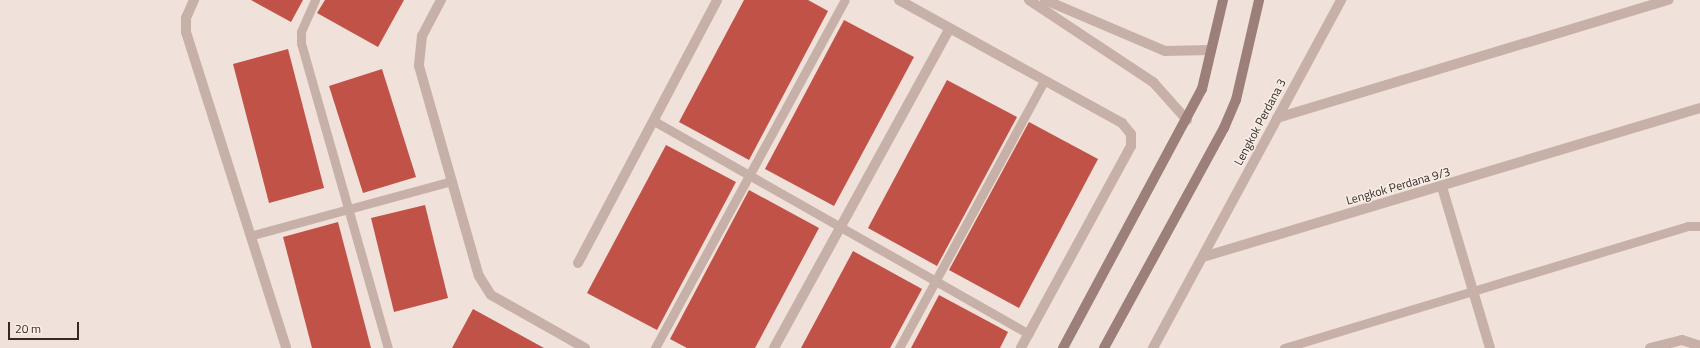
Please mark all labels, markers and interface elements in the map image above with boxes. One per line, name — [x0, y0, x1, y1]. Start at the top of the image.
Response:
street label: Lengkok Perdana 3 — [1231, 76, 1289, 168]
street label: Lengkok Perdana 9/3 — [1344, 164, 1452, 208]
scale bar — [10, 314, 81, 340]
text: 20 m — [15, 319, 41, 338]

